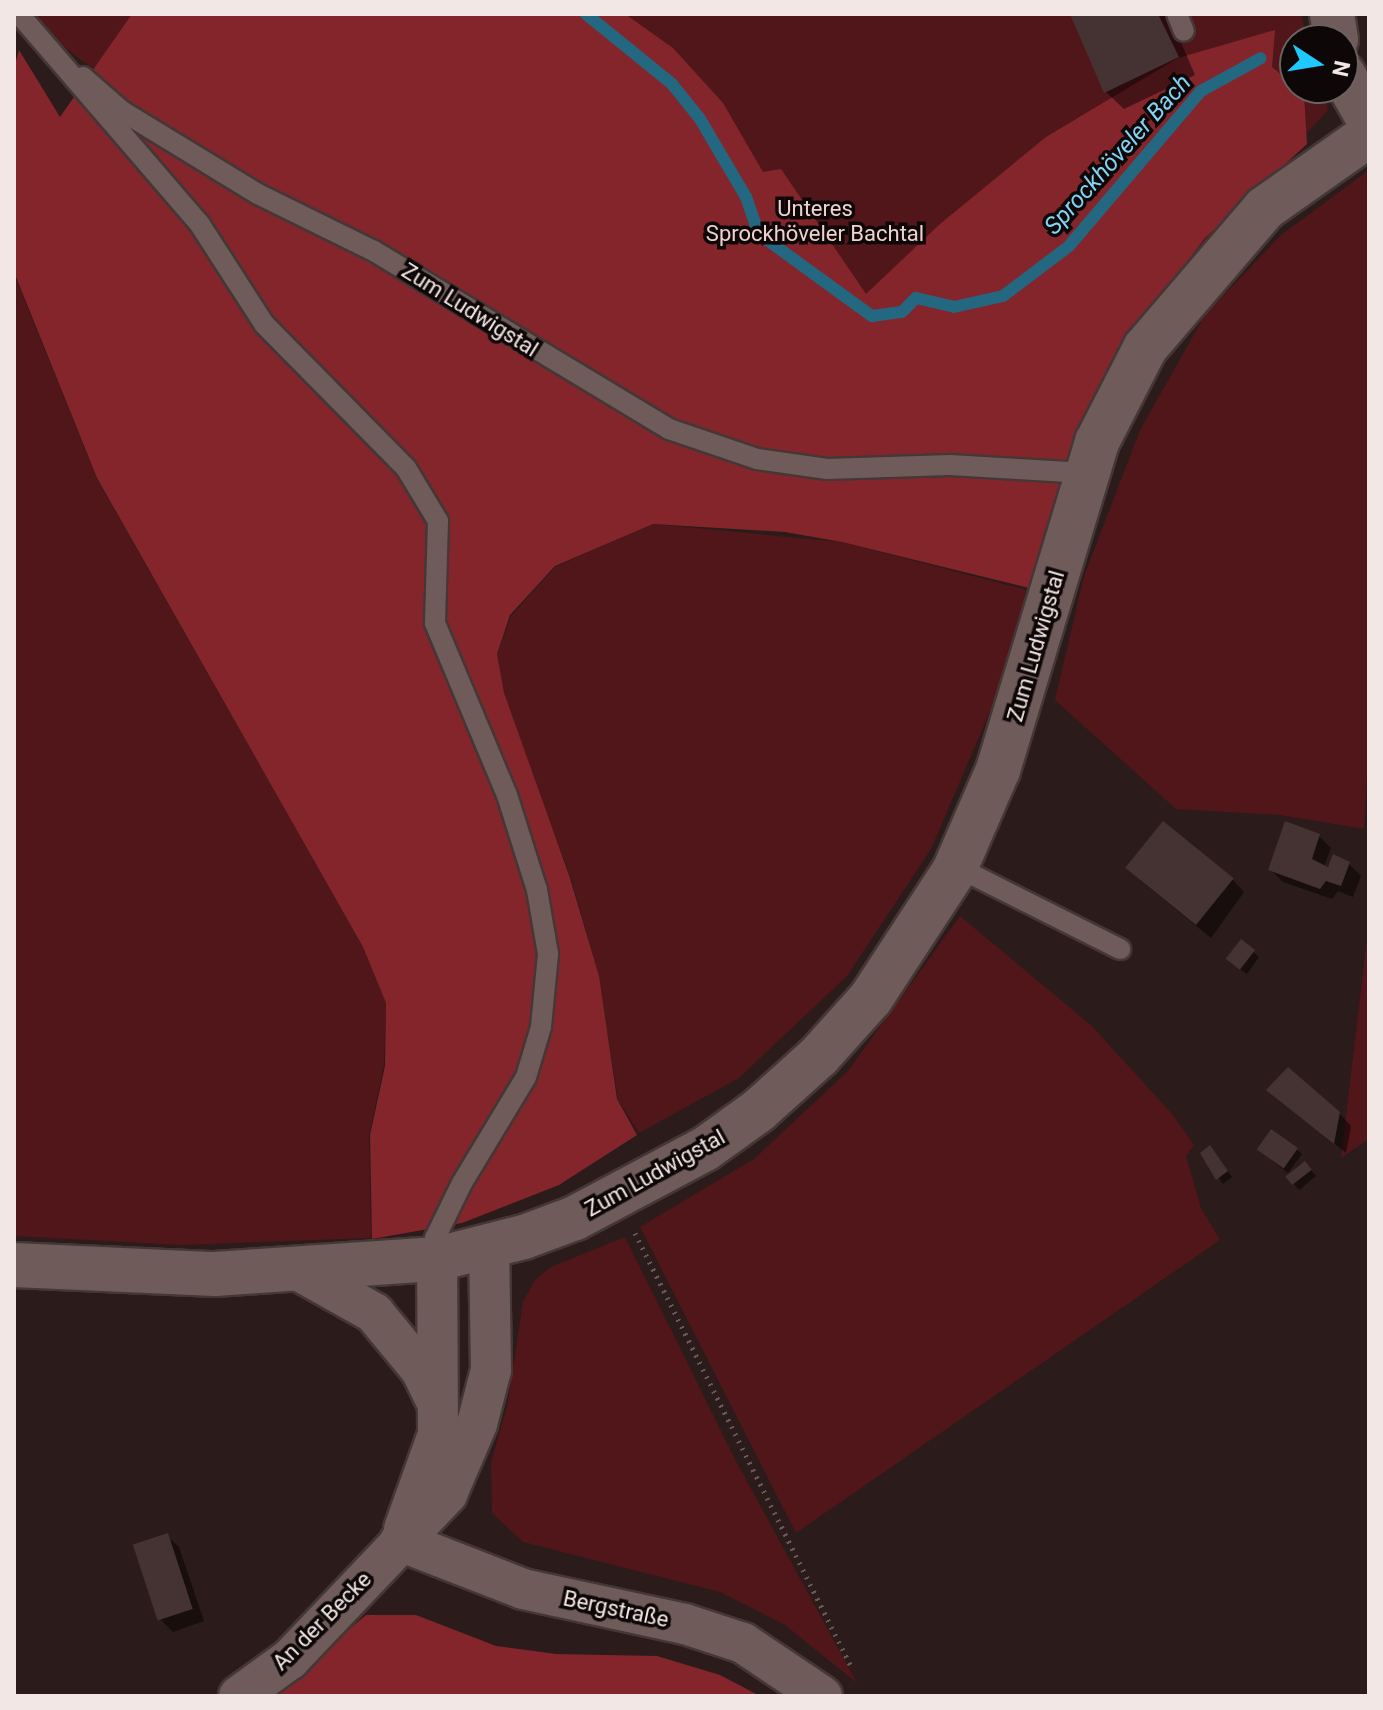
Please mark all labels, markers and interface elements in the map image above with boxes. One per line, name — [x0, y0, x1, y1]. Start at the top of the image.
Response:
north arrow — [1279, 24, 1359, 104]
text: N — [1327, 58, 1355, 79]
water label: Sprockhöveler Bach — [1039, 69, 1197, 241]
park label: Unteres Sprockhöveler Bachtal — [706, 195, 924, 246]
street label: Zum Ludwigstal — [397, 258, 543, 362]
street label: Zum Ludwigstal — [1002, 567, 1070, 725]
street label: Zum Ludwigstal — [580, 1124, 730, 1222]
street label: An der Becke — [267, 1566, 377, 1676]
street label: Bergstraße — [561, 1585, 671, 1633]

